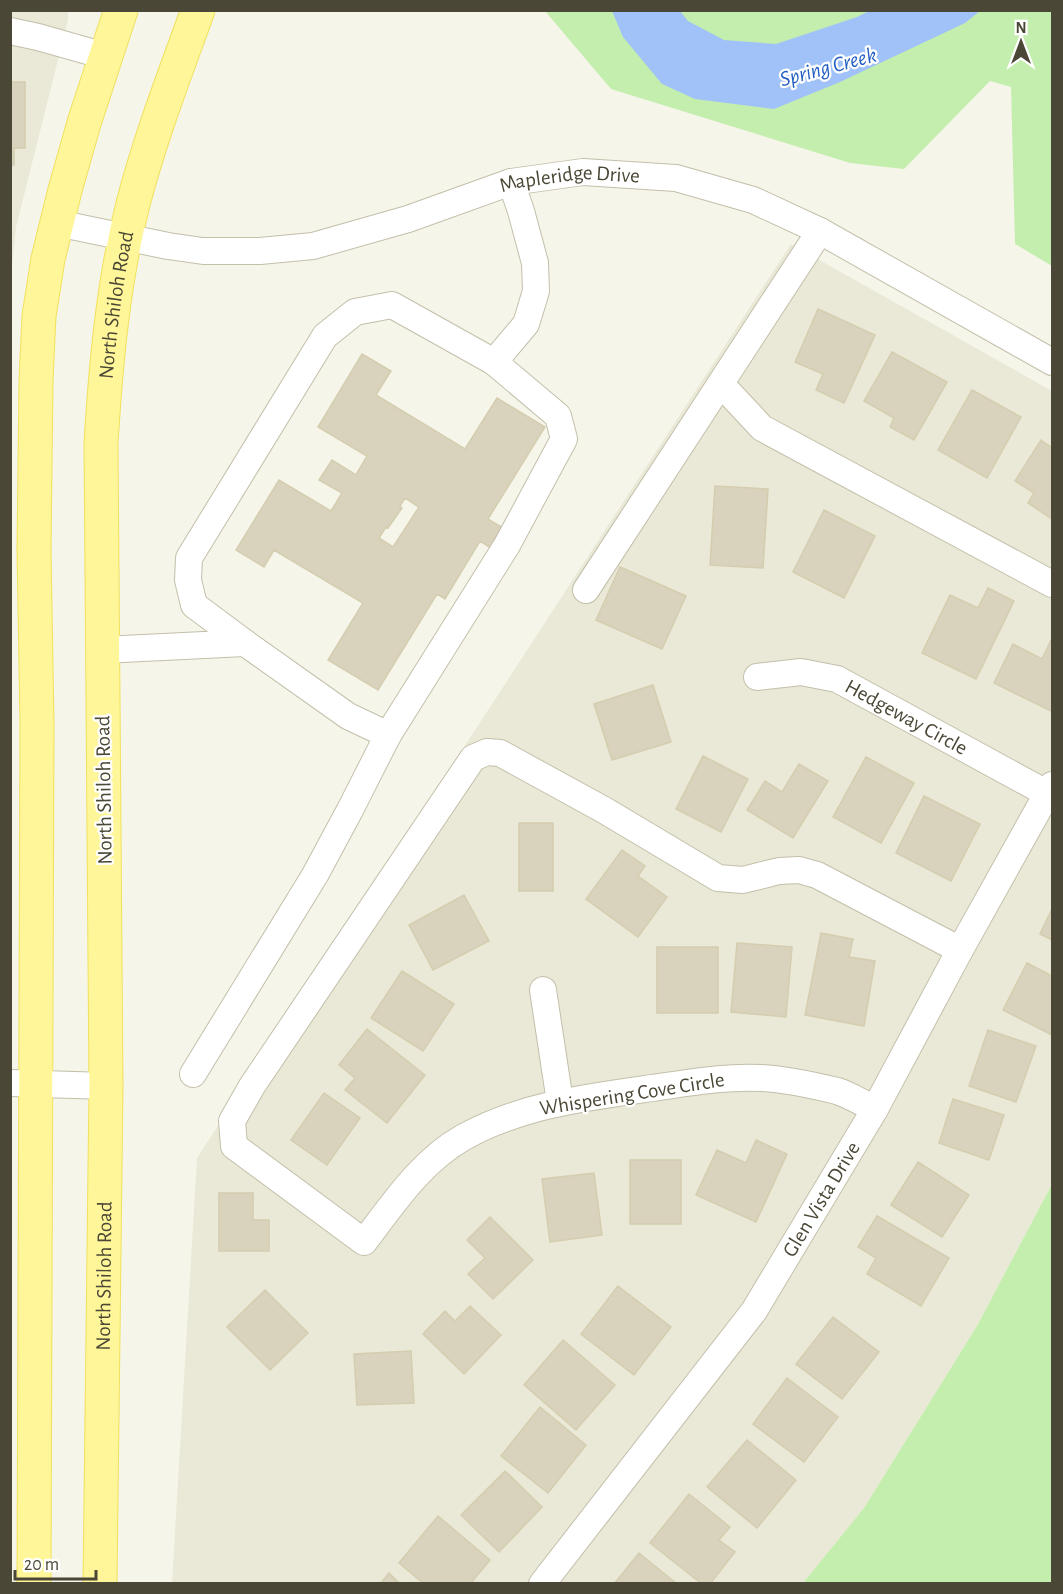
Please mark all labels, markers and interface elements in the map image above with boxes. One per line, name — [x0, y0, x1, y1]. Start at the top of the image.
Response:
north arrow — [991, 12, 1051, 72]
text: N — [1015, 20, 1027, 36]
water label: Spring Creek — [777, 44, 879, 91]
street label: Mapleridge Drive — [496, 161, 640, 196]
street label: North Shiloh Road — [95, 229, 137, 380]
street label: Hedgeway Circle — [842, 675, 971, 759]
street label: North Shiloh Road — [92, 715, 116, 865]
street label: Whispering Cove Circle — [538, 1069, 726, 1119]
street label: Glen Vista Drive — [779, 1138, 863, 1260]
street label: North Shiloh Road — [92, 1201, 115, 1351]
scale bar — [15, 1543, 96, 1581]
text: 20 m — [24, 1556, 59, 1574]

